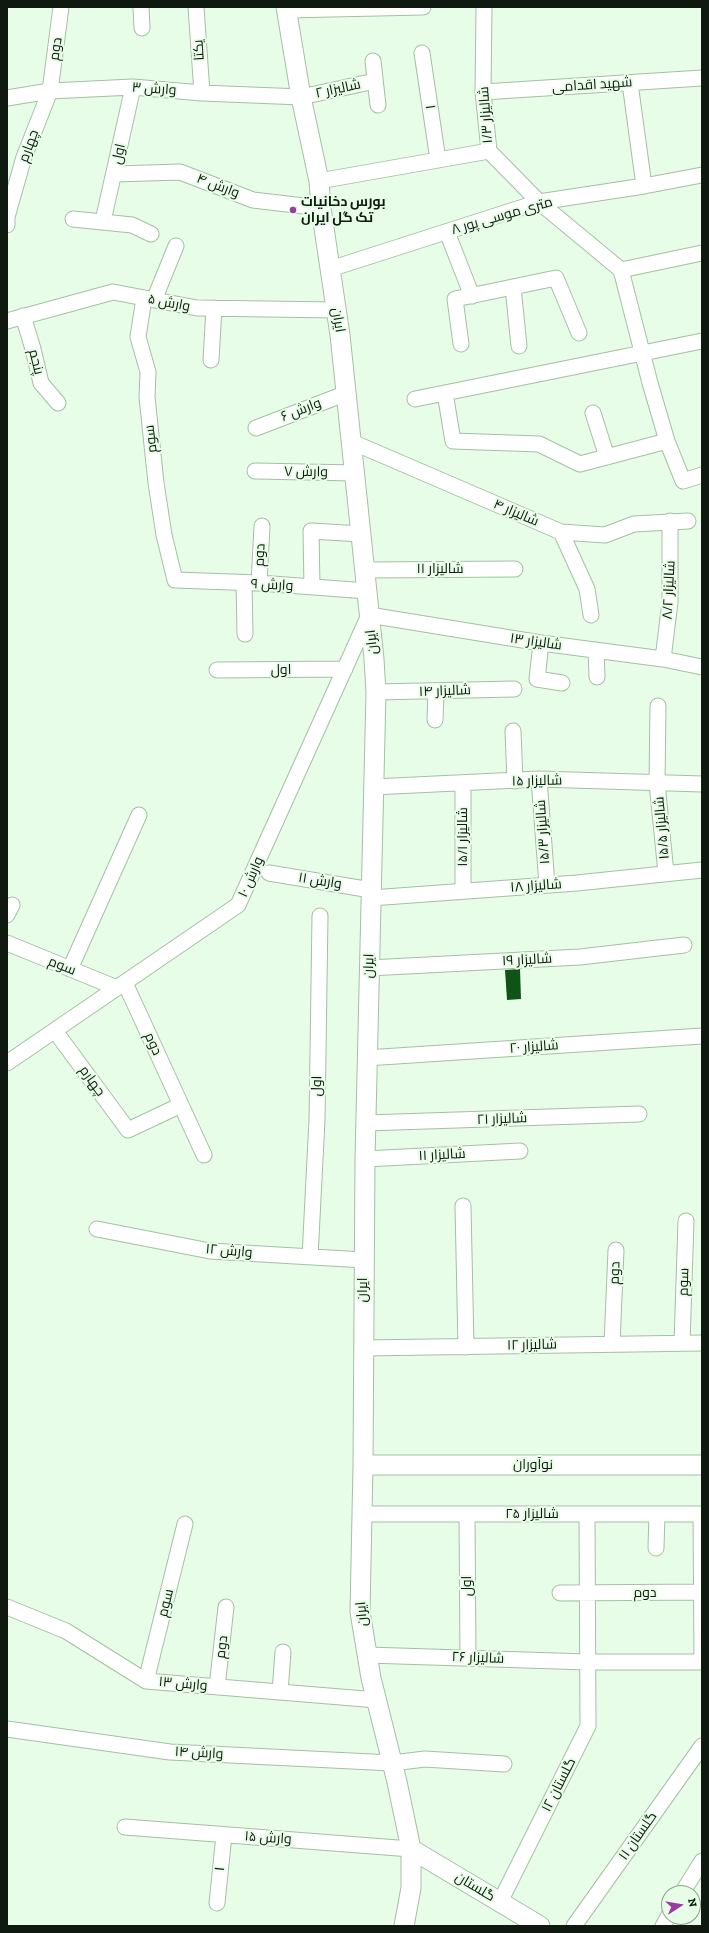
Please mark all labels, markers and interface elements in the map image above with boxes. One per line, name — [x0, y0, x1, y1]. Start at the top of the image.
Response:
street label: دوم — [46, 36, 66, 62]
street label: يکتا — [190, 39, 208, 61]
street label: شهید اقدامی — [551, 74, 633, 96]
street label: شاليزار ۲ — [314, 76, 362, 102]
street label: وارش ۳ — [131, 79, 177, 99]
street label: شالیزار ۱/۳ — [476, 86, 496, 144]
street label: ۱ — [421, 104, 439, 110]
street label: چهارم — [15, 127, 43, 165]
street label: اول — [109, 142, 129, 166]
street label: وارش ۴ — [194, 170, 242, 202]
place label: بورس دخانیات تک گل ایران — [301, 194, 386, 226]
street label: ۸ متری موسی پور — [449, 194, 555, 238]
marker: بورس دخانیات تک گل ایران — [288, 205, 298, 215]
street label: وارش ۵ — [146, 291, 192, 315]
street label: ایران — [328, 306, 348, 334]
street label: پنجم — [25, 348, 47, 376]
street label: وارش ۶ — [278, 395, 324, 425]
street label: سوم — [141, 424, 161, 454]
street label: وارش ۷ — [284, 463, 328, 481]
street label: شالیزار ۴ — [491, 496, 541, 530]
street label: دوم — [251, 543, 269, 567]
street label: شالیزار ۸/۲ — [659, 560, 679, 620]
street label: شالیزار ۱۱ — [416, 561, 464, 577]
street label: وارش ۹ — [250, 576, 294, 594]
street label: ایران — [362, 629, 382, 655]
street label: شالیزار ۱۳ — [509, 630, 563, 654]
street label: اول — [270, 661, 292, 679]
street label: شالیزار ۱۴ — [419, 682, 471, 700]
street label: شالیزار ۱۵ — [512, 772, 562, 790]
street label: شالیزار ۱۵/۵ — [651, 796, 673, 860]
street label: شالیزار ۱۵/۳ — [532, 799, 554, 865]
street label: شالیزار ۱۵/۱ — [455, 807, 471, 867]
street label: وارش ۱۰ — [235, 854, 267, 900]
street label: وارش ۱۱ — [297, 869, 343, 893]
street label: شالیزار ۱۸ — [510, 876, 562, 896]
street label: شالیزار ۱۹ — [502, 950, 552, 970]
street label: سوم — [46, 953, 78, 979]
street label: ایران — [360, 953, 378, 979]
street label: دوم — [141, 1030, 165, 1058]
street label: شالیزار ۲۰ — [509, 1037, 559, 1057]
street label: چهارم — [75, 1062, 109, 1100]
street label: اول — [308, 1075, 326, 1097]
street label: شالیزار ۲۱ — [477, 1110, 527, 1128]
street label: شالیزار ۱۱ — [418, 1145, 466, 1165]
street label: وارش ۱۲ — [205, 1241, 253, 1261]
street label: دوم — [606, 1261, 624, 1285]
street label: سوم — [675, 1267, 693, 1297]
street label: ایران — [355, 1278, 371, 1302]
street label: شالیزار ۱۲ — [507, 1336, 557, 1354]
street label: نوآوران — [513, 1457, 553, 1473]
street label: شالیزار ۲۵ — [505, 1506, 559, 1522]
street label: اول — [459, 1576, 475, 1596]
street label: دوم — [633, 1585, 657, 1601]
street label: سوم — [154, 1587, 178, 1619]
street label: ایران — [353, 1601, 371, 1627]
street label: دوم — [212, 1634, 232, 1660]
street label: شالیزار ۲۶ — [451, 1649, 505, 1667]
street label: وارش ۱۳ — [158, 1673, 208, 1695]
street label: وارش ۱۴ — [174, 1743, 224, 1763]
street label: گلستان ۱۲ — [538, 1755, 580, 1815]
street label: گلستان ۱۱ — [615, 1809, 661, 1863]
street label: وارش ۱۵ — [244, 1828, 292, 1848]
street label: ۱ — [211, 1866, 229, 1872]
street label: گلستان — [452, 1869, 498, 1905]
north arrow — [661, 1885, 701, 1925]
text: N — [685, 1897, 699, 1908]

